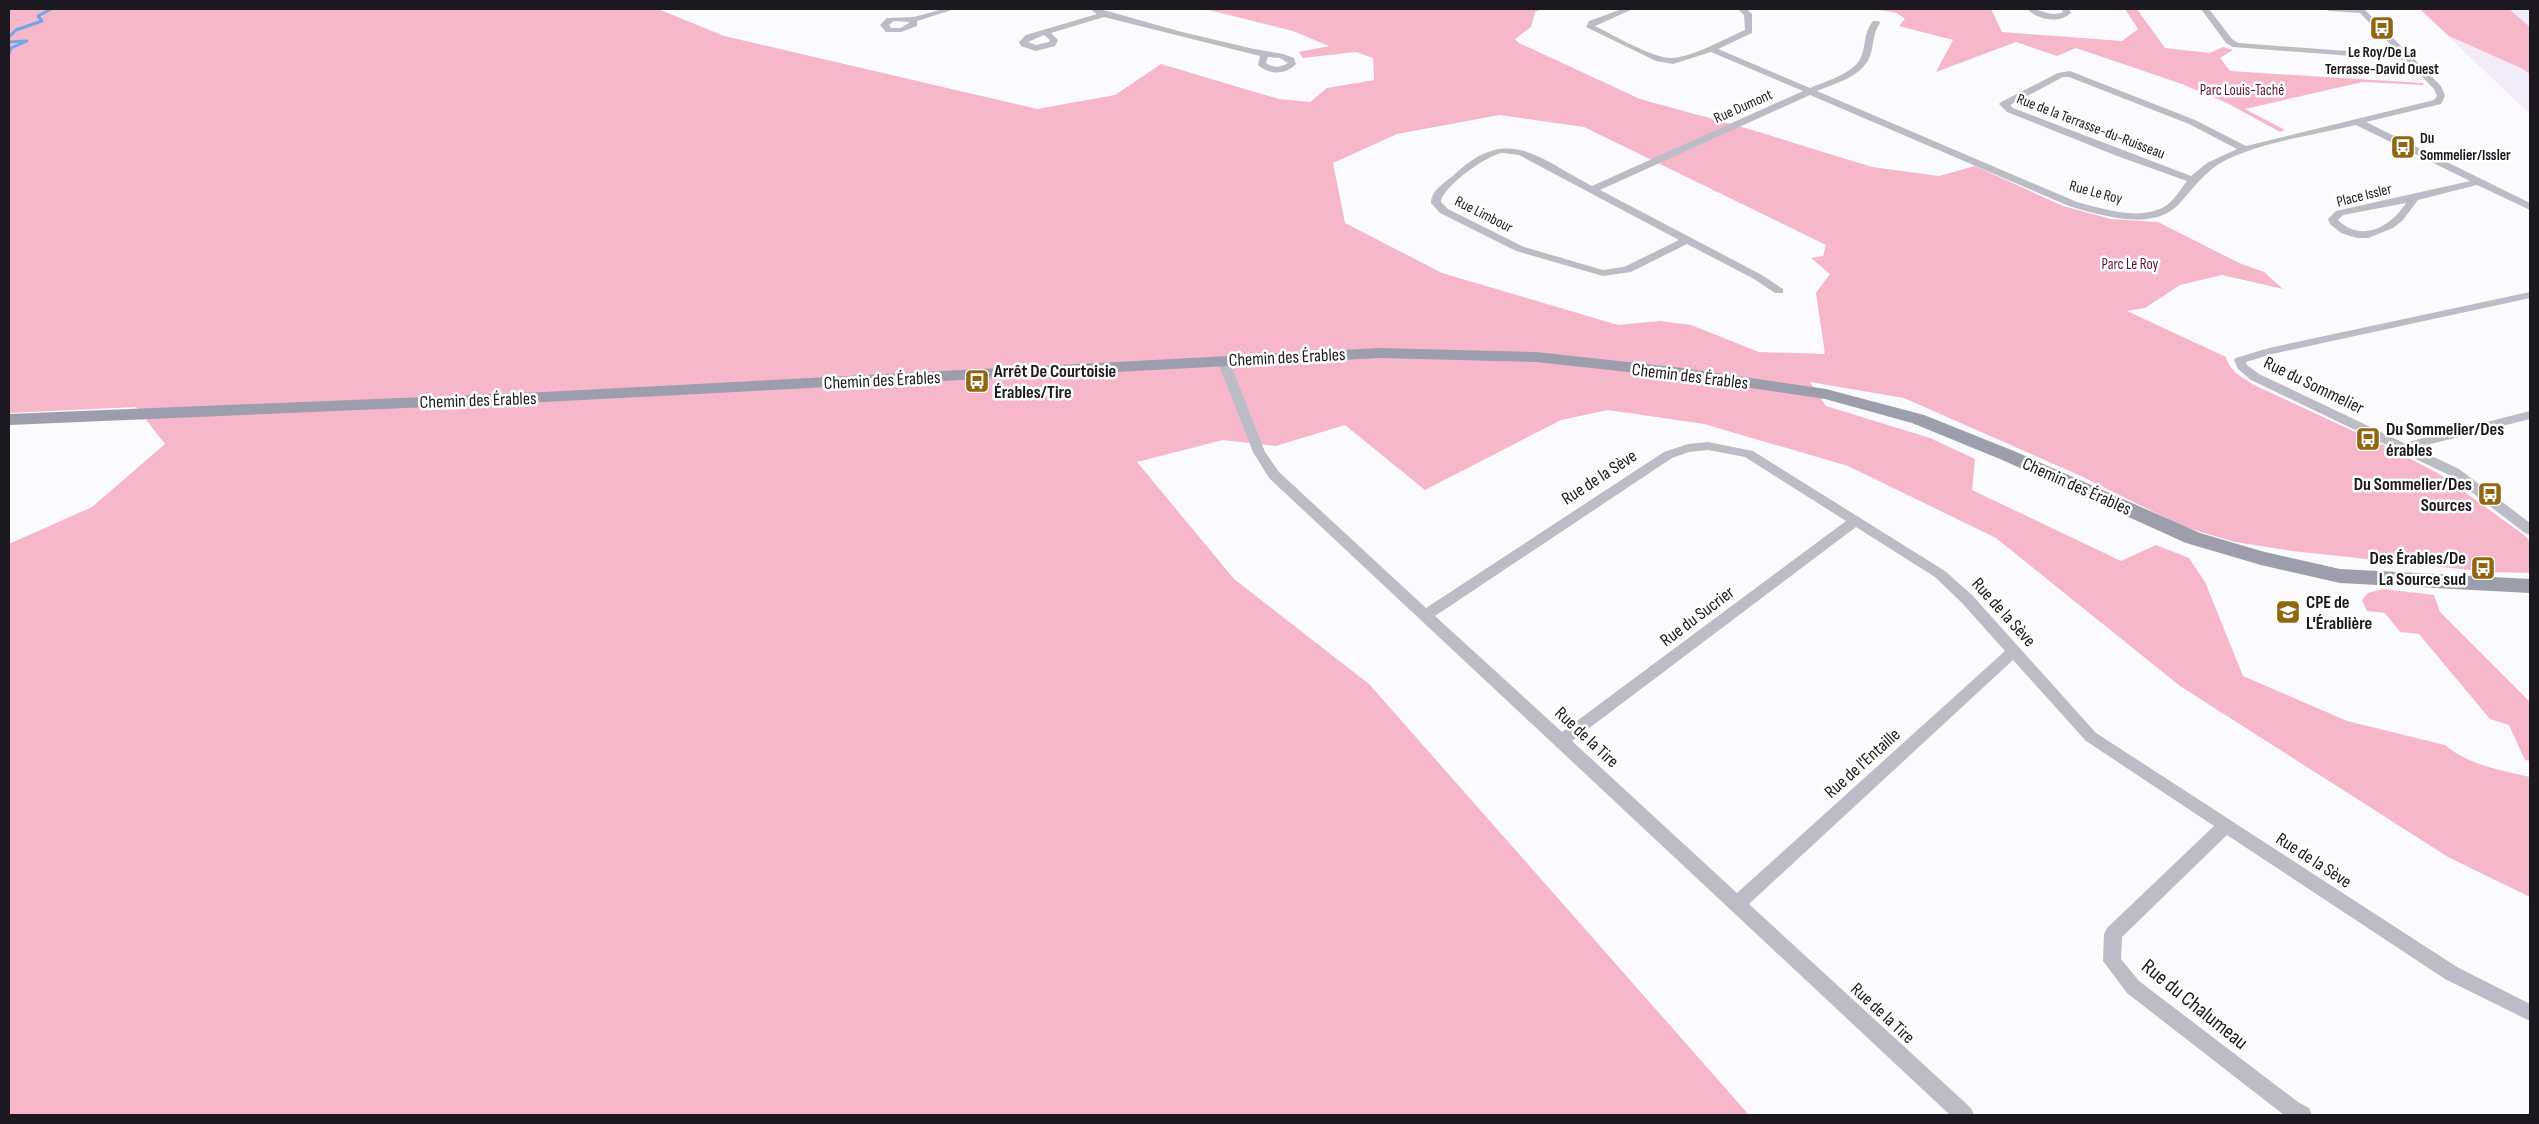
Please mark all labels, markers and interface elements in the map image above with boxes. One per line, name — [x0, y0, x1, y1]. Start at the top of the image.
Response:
bus stop icon: Le Roy/De La Terrasse-David Ouest — [2369, 15, 2395, 41]
place label: Le Roy/De La Terrasse-David Ouest — [2325, 43, 2439, 79]
park label: Parc Louis-Taché — [2200, 81, 2284, 100]
street label: Rue Dumont — [1711, 85, 1776, 128]
street label: Rue de la Terrasse-du-Ruisseau — [2014, 89, 2168, 164]
place label: Du Sommelier/Issler — [2420, 129, 2511, 165]
bus stop icon: Du Sommelier/Issler — [2390, 134, 2416, 160]
street label: Rue Le Roy — [2067, 176, 2125, 209]
street label: Place Issler — [2335, 179, 2394, 211]
street label: Rue Limbour — [1452, 192, 1517, 237]
park label: Parc Le Roy — [2102, 255, 2159, 274]
street label: Chemin des Érables — [1228, 344, 1346, 371]
street label: Rue du Sommelier — [2260, 352, 2367, 419]
street label: Chemin des Érables — [1631, 359, 1749, 394]
place label: Arrêt De Courtoisie Érables/Tire — [993, 361, 1116, 403]
street label: Chemin des Érables — [823, 367, 941, 394]
bus stop icon: Arrêt De Courtoisie Érables/Tire — [964, 368, 990, 394]
street label: Chemin des Érables — [419, 388, 537, 413]
place label: Du Sommelier/Des érables — [2386, 419, 2504, 461]
bus stop icon: Du Sommelier/Des érables — [2355, 426, 2381, 452]
street label: Rue de la Sève — [1558, 445, 1641, 510]
street label: Chemin des Érables — [2019, 453, 2134, 520]
place label: Du Sommelier/Des Sources — [2354, 474, 2472, 516]
bus stop icon: Du Sommelier/Des Sources — [2477, 481, 2503, 507]
place label: Des Érables/De La Source sud — [2370, 548, 2466, 590]
bus stop icon: Des Érables/De La Source sud — [2470, 555, 2496, 581]
street label: Rue de la Sève — [1967, 574, 2040, 651]
street label: Rue du Sucrier — [1656, 582, 1738, 651]
place label: CPE de L'Érablière — [2306, 592, 2372, 634]
school or university icon: CPE de L'Érablière — [2275, 599, 2301, 625]
street label: Rue de la Tire — [1550, 703, 1623, 772]
street label: Rue de l'Entaille — [1820, 724, 1905, 803]
street label: Rue de la Sève — [2272, 828, 2355, 893]
street label: Rue du Chalumeau — [2136, 954, 2253, 1055]
street label: Rue de la Tire — [1846, 979, 1919, 1048]

